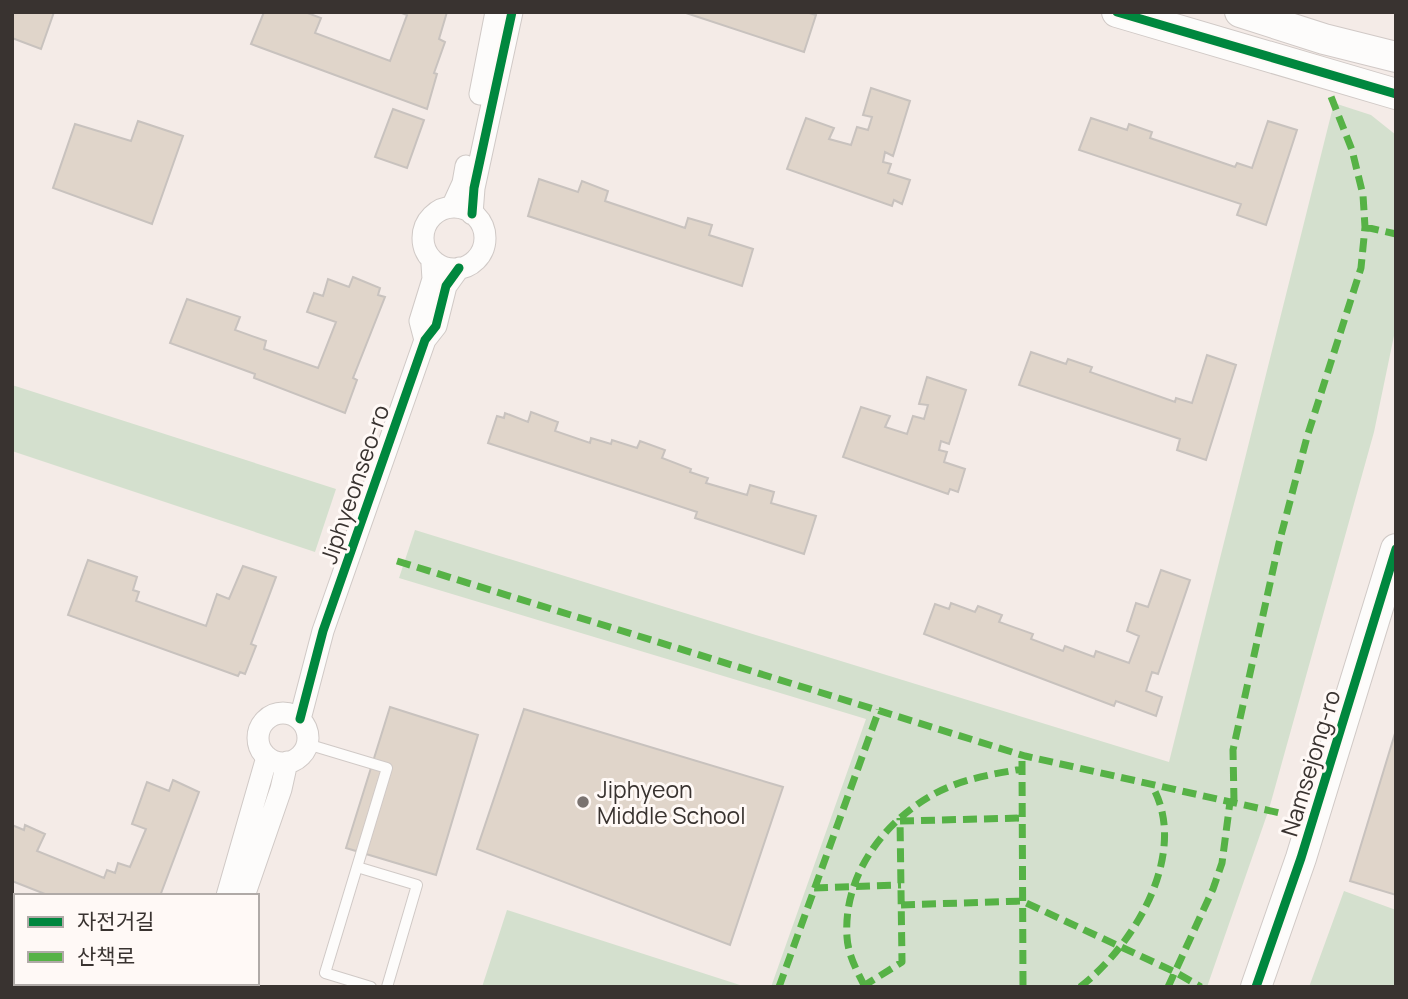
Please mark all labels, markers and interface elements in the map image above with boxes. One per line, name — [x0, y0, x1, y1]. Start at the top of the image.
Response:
street label: Jiphyeonseo-ro — [312, 400, 396, 568]
street label: Namsejong-ro — [1273, 686, 1347, 840]
place label: Jiphyeon Middle School — [597, 773, 746, 831]
marker: Jiphyeon Middle School — [575, 794, 591, 810]
legend — [14, 894, 259, 985]
text: 자전거길 — [77, 907, 154, 935]
text: 산책로 — [77, 942, 135, 970]

